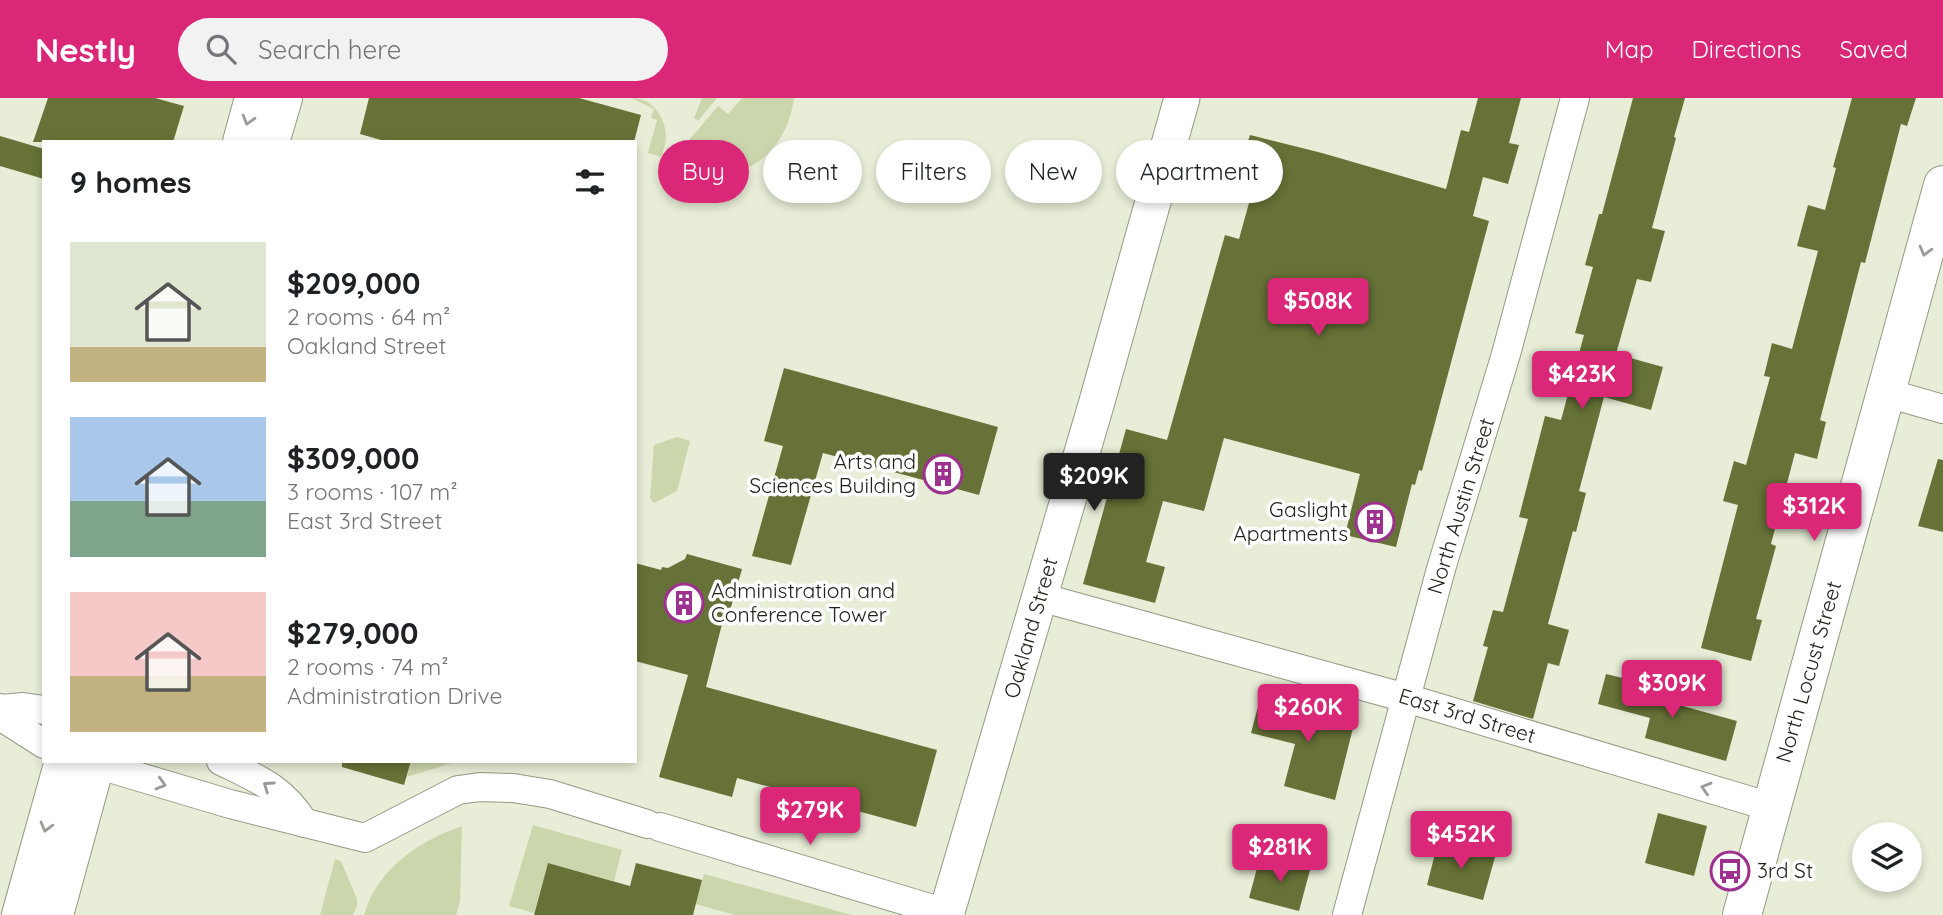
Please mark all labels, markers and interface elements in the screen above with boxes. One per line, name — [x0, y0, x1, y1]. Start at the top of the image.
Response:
search box — [178, 18, 668, 81]
text: Nestly — [35, 29, 136, 70]
icon: search — [202, 30, 240, 68]
text: Search here — [258, 33, 401, 66]
text: Map — [1605, 34, 1654, 64]
text: Directions — [1692, 34, 1802, 64]
text: Saved — [1840, 34, 1908, 64]
one-way arrow — [242, 114, 256, 126]
chip: Buy — [658, 140, 749, 203]
chip: Rent — [763, 140, 862, 203]
chip: Filters — [876, 140, 991, 203]
chip: New — [1005, 140, 1102, 203]
chip: Apartment — [1116, 140, 1283, 203]
text: 9 homes — [70, 163, 192, 201]
icon: filters — [571, 163, 609, 201]
one-way arrow — [1919, 245, 1933, 257]
text: $209,000 — [287, 264, 420, 302]
icon: home — [126, 270, 210, 354]
pin: $508K — [1269, 278, 1367, 338]
text: $508K — [1284, 286, 1352, 315]
text: 2 rooms · 64 m² — [287, 302, 450, 331]
text: Oakland Street — [287, 331, 446, 360]
pin: $423K — [1533, 352, 1631, 411]
text: $423K — [1548, 359, 1616, 388]
street label: North Austin Street — [1421, 414, 1499, 597]
text: $309,000 — [287, 439, 419, 477]
icon: home — [126, 445, 210, 529]
place label: Arts and Sciences Building — [749, 448, 916, 498]
building icon: Arts and Sciences Building — [922, 453, 964, 495]
pin: $209K — [1045, 454, 1143, 513]
text: $209K — [1059, 461, 1129, 490]
text: 3 rooms · 107 m² — [287, 477, 458, 506]
pin: $312K — [1765, 484, 1863, 543]
text: $312K — [1782, 491, 1846, 520]
place label: Gaslight Apartments — [1233, 496, 1348, 546]
building icon: Gaslight Apartments — [1354, 501, 1396, 543]
text: East 3rd Street — [287, 506, 442, 535]
street label: Oakland Street — [997, 554, 1063, 701]
place label: Administration and Conference Tower — [711, 577, 895, 627]
street label: North Locust Street — [1770, 578, 1846, 765]
building icon: Administration and Conference Tower — [663, 582, 705, 624]
text: $279,000 — [287, 614, 418, 652]
icon: home — [126, 620, 210, 704]
text: 2 rooms · 74 m² — [287, 652, 449, 681]
pin: $309K — [1623, 660, 1721, 720]
text: $309K — [1638, 668, 1706, 697]
text: Administration Drive — [287, 681, 503, 710]
street label: East 3rd Street — [1396, 682, 1539, 748]
pin: $260K — [1259, 684, 1357, 744]
text: $260K — [1274, 692, 1342, 721]
one-way arrow — [154, 775, 166, 790]
one-way arrow — [1700, 781, 1712, 796]
one-way arrow — [263, 782, 276, 794]
pin: $279K — [761, 788, 859, 847]
text: $279K — [776, 795, 844, 824]
pin: $452K — [1412, 812, 1510, 871]
text: $452K — [1427, 819, 1495, 848]
one-way arrow — [39, 821, 54, 833]
map controls — [1852, 822, 1922, 892]
button: layers — [1852, 822, 1922, 892]
pin: $281K — [1231, 824, 1329, 884]
text: $281K — [1248, 832, 1312, 861]
bus stop icon: 3rd St — [1709, 850, 1751, 892]
place label: 3rd St — [1757, 857, 1813, 883]

